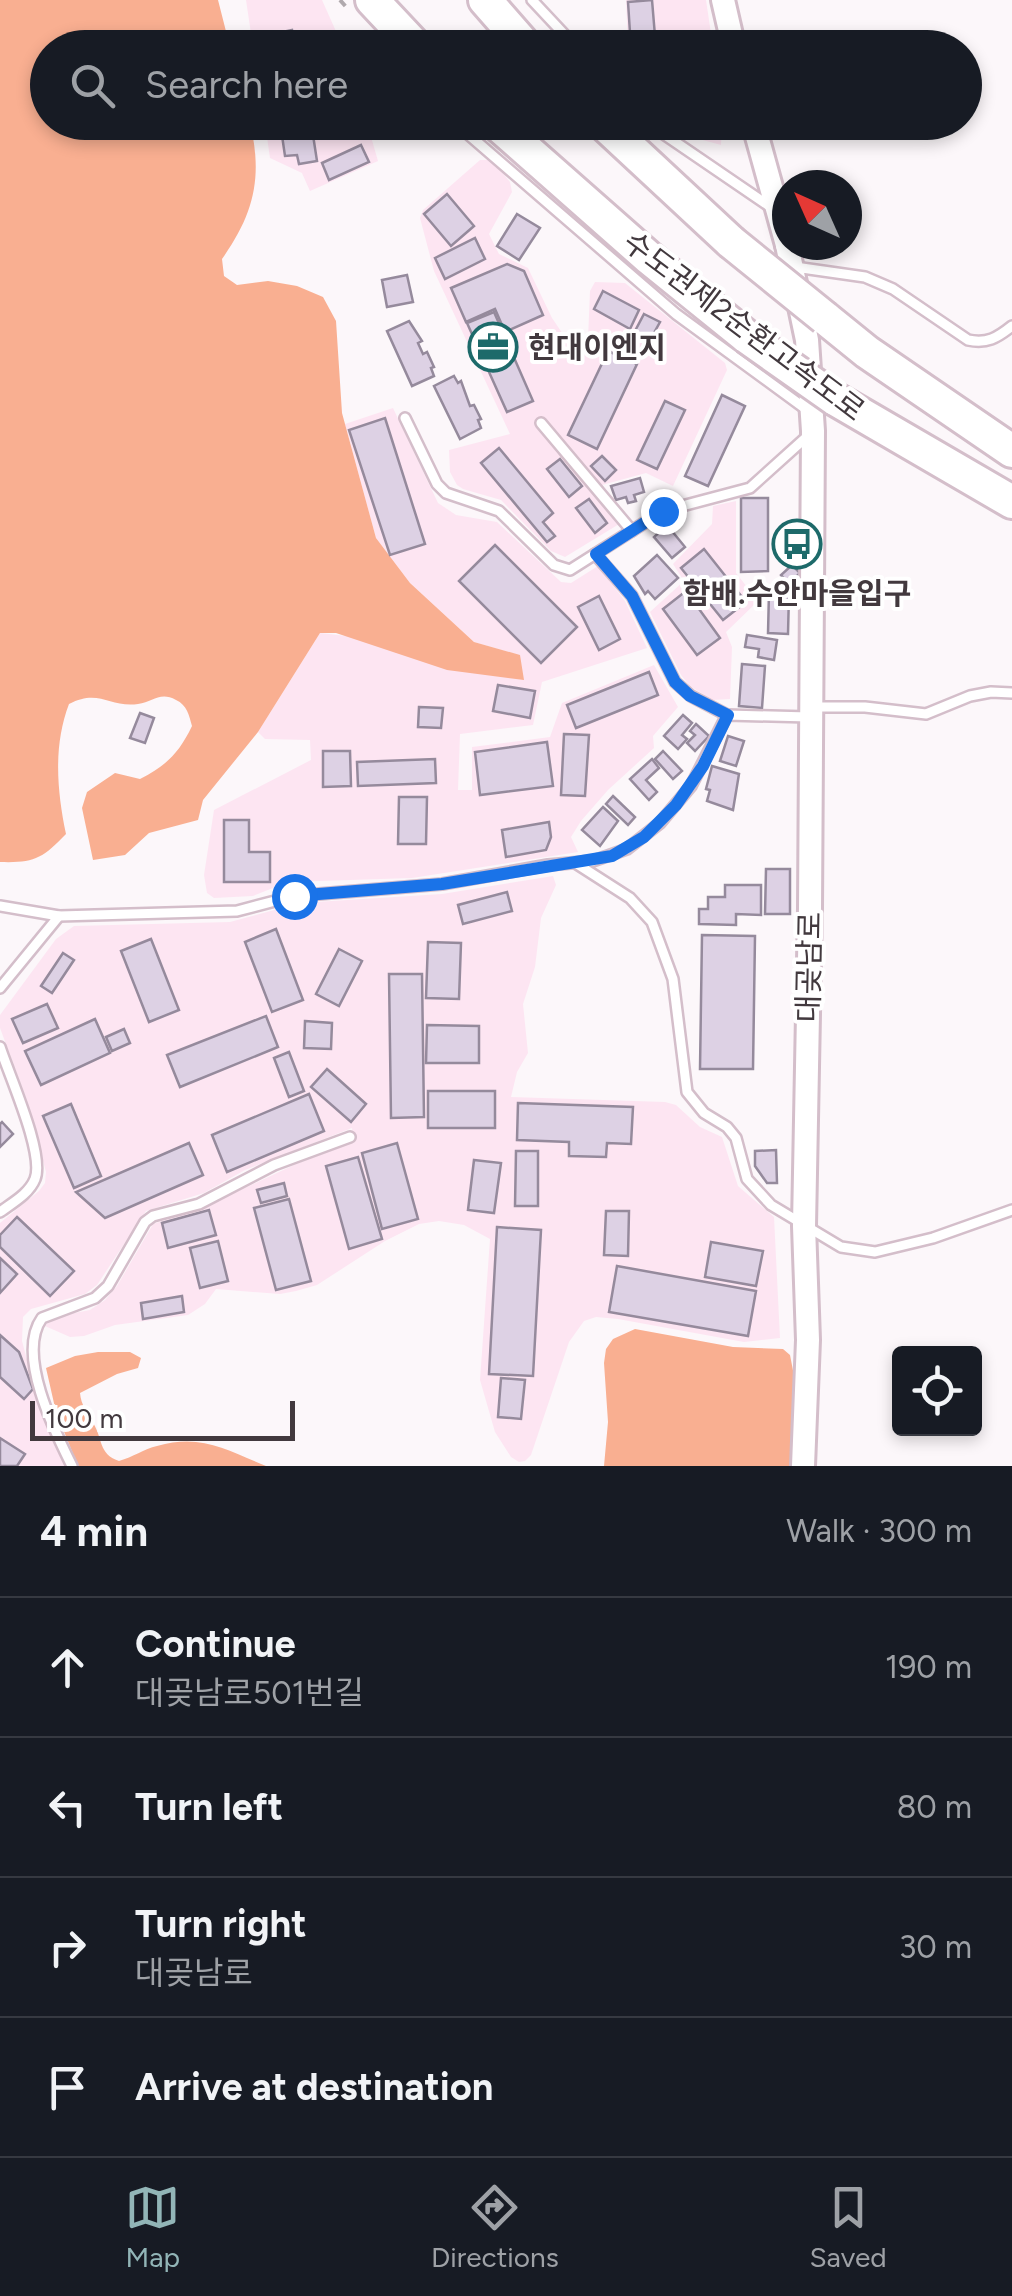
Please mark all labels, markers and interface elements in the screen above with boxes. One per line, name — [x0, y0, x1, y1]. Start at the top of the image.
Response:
search box — [30, 30, 982, 140]
icon: search — [65, 58, 120, 113]
text: Search here — [145, 62, 348, 108]
north arrow — [772, 170, 862, 260]
street label: 수도권제2순환고속도로 — [616, 223, 872, 429]
office icon: 현대이엔지 — [467, 321, 519, 373]
place label: 현대이엔지 — [528, 329, 666, 366]
route end — [641, 489, 687, 535]
bus stop icon: 함배.수안마을입구 — [771, 518, 823, 570]
place label: 함배.수안마을입구 — [683, 575, 911, 612]
route start — [272, 874, 318, 920]
street label: 대곶남로 — [790, 911, 828, 1023]
map controls — [892, 1346, 982, 1436]
button: locate — [892, 1346, 982, 1436]
scale bar — [30, 1396, 295, 1440]
text: 100 m — [45, 1401, 123, 1435]
text: 4 min — [40, 1506, 148, 1557]
text: Walk · 300 m — [786, 1512, 972, 1550]
text: Continue — [135, 1621, 296, 1667]
icon: ahead — [40, 1640, 95, 1695]
text: 190 m — [885, 1648, 972, 1686]
text: 대곶남로501번길 — [135, 1674, 364, 1712]
icon: left — [40, 1780, 95, 1835]
text: Turn left — [135, 1784, 283, 1830]
text: 80 m — [897, 1788, 972, 1826]
text: Turn right — [135, 1901, 307, 1947]
icon: right — [40, 1920, 95, 1975]
text: 30 m — [899, 1928, 972, 1966]
text: 대곶남로 — [135, 1954, 253, 1992]
icon: arrive — [40, 2060, 95, 2115]
text: Arrive at destination — [135, 2064, 493, 2110]
tab: Map — [125, 2180, 180, 2274]
tab: Directions — [431, 2180, 559, 2274]
tab: Saved — [809, 2180, 887, 2274]

